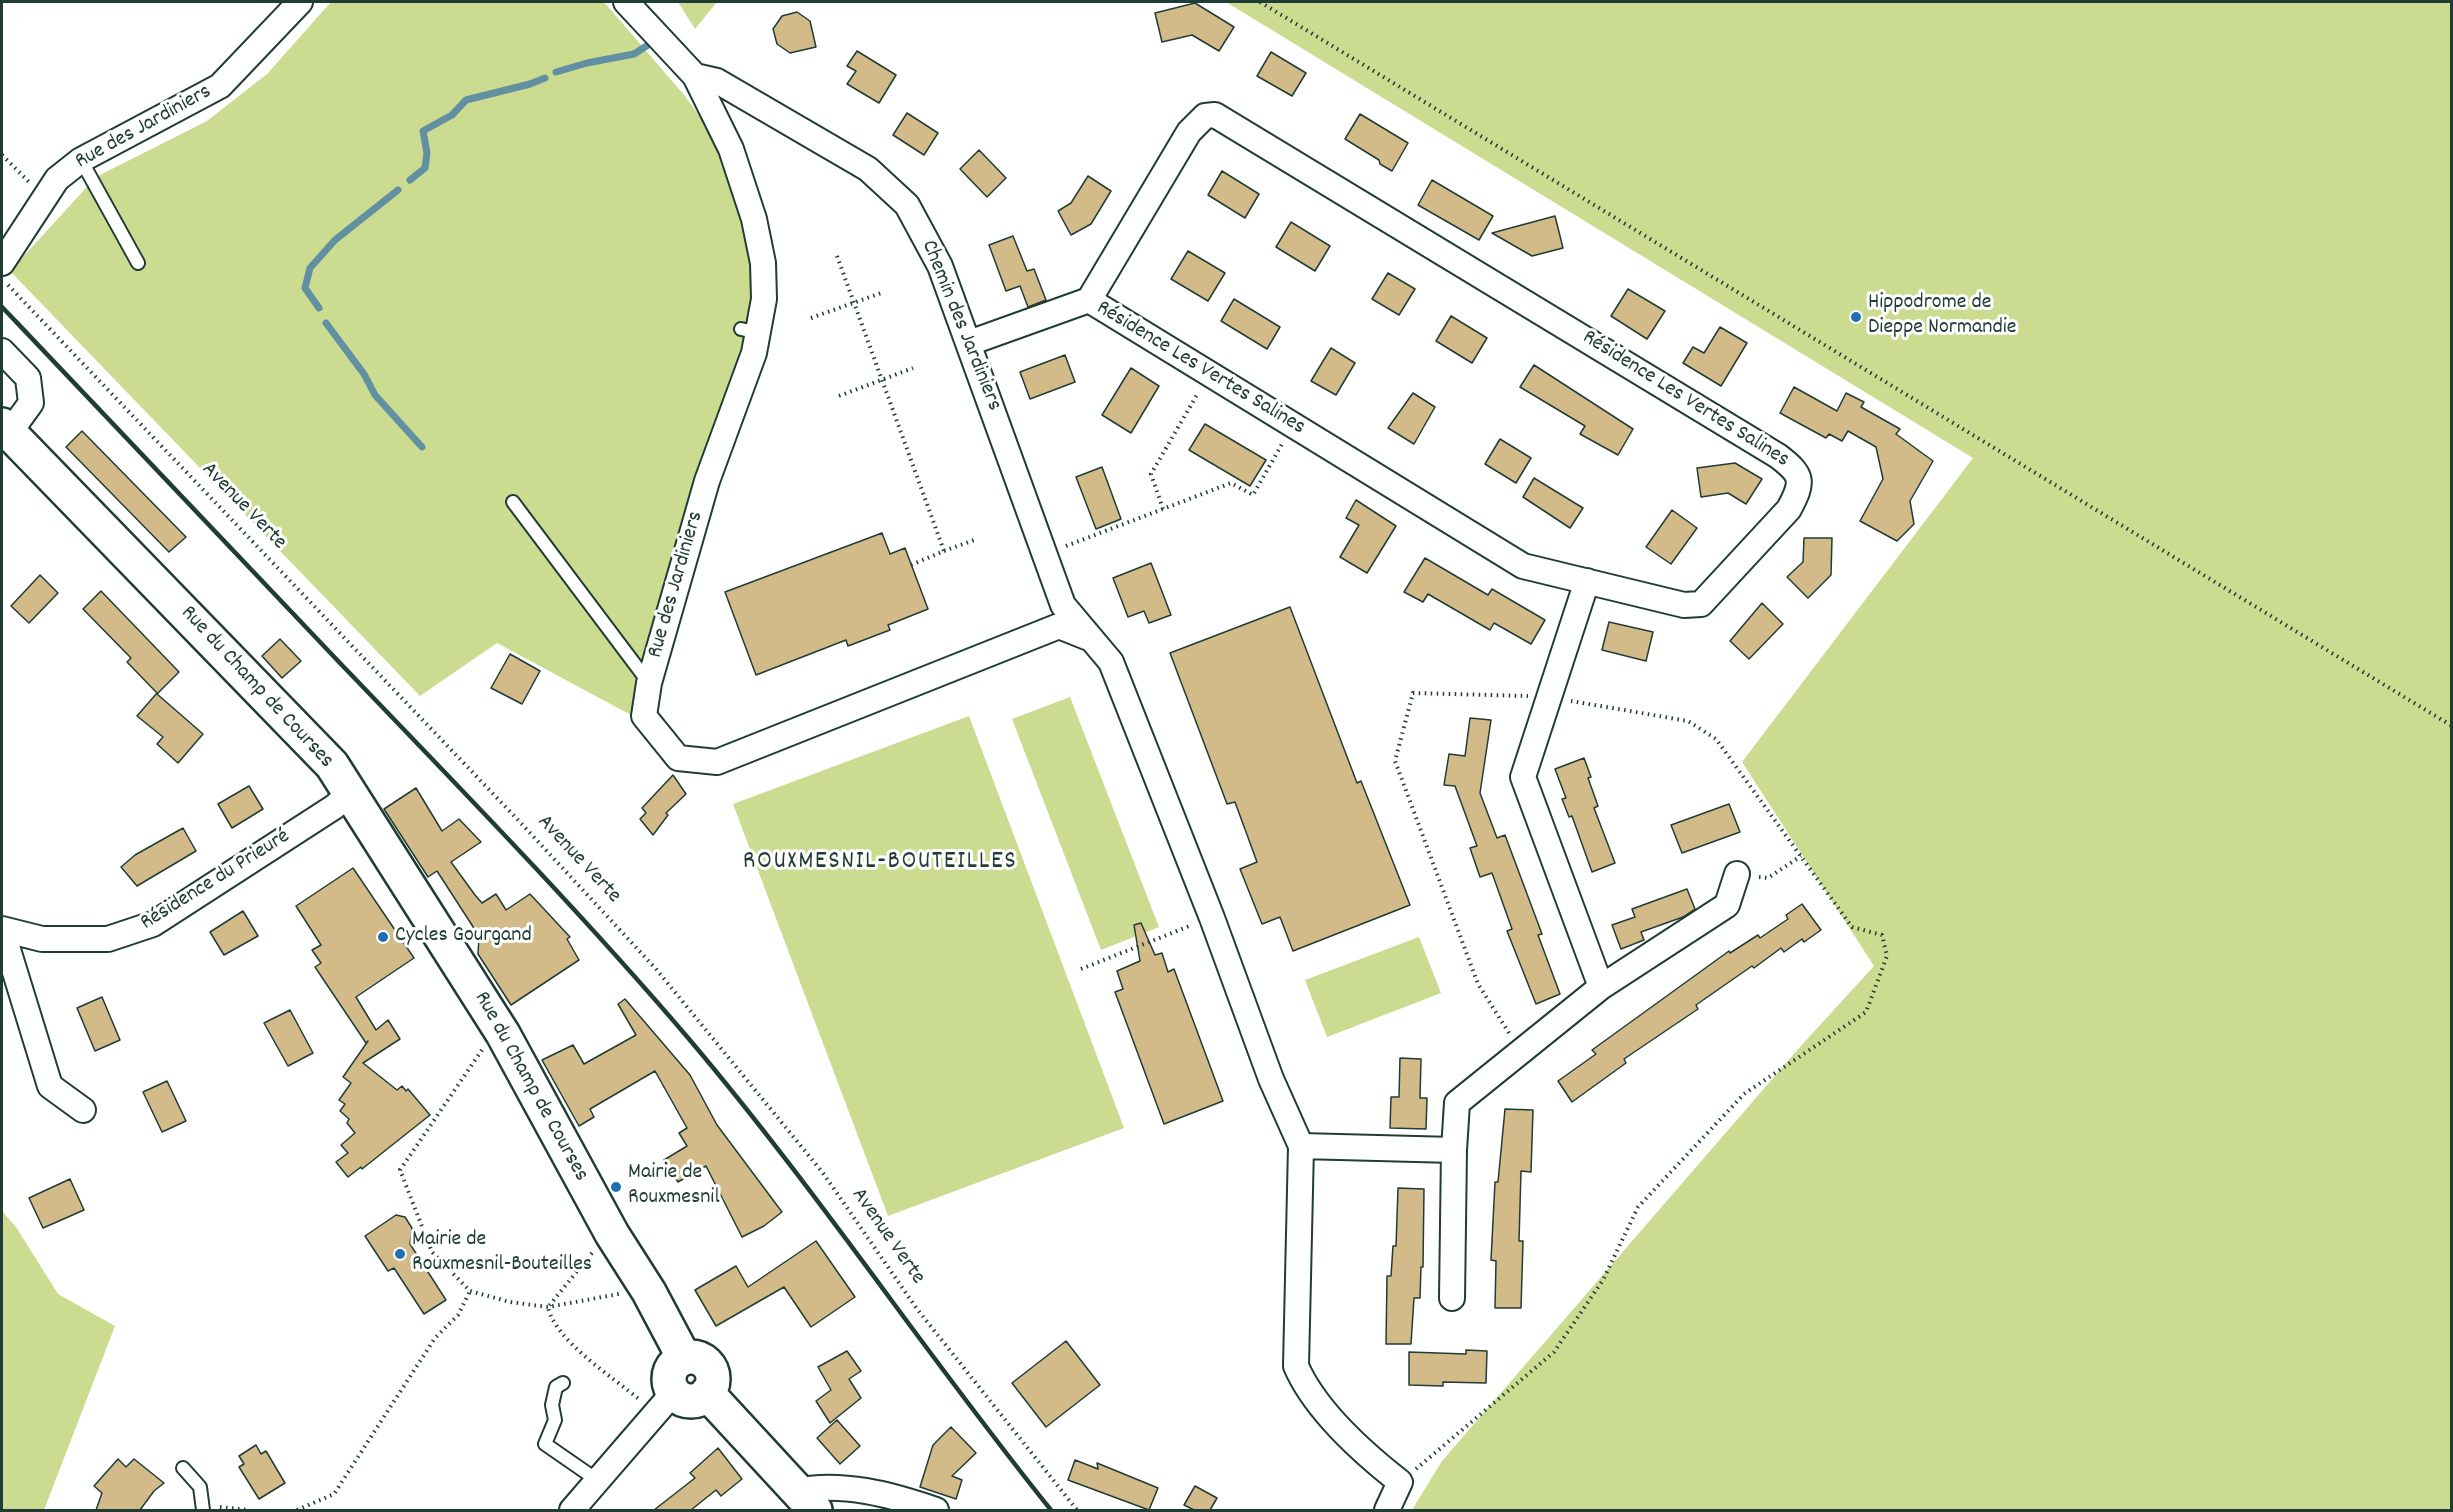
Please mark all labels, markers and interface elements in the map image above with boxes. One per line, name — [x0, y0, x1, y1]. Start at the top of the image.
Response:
street label: Rue des Jardiniers — [71, 80, 217, 176]
street label: Chemin des Jardiniers — [914, 237, 1006, 415]
place label: Hippodrome de Dieppe Normandie — [1868, 291, 2016, 342]
street label: Résidence Les Vertes Salines — [1091, 296, 1309, 442]
marker: Hippodrome de Dieppe Normandie — [1849, 310, 1863, 324]
street label: Résidence Les Vertes Salines — [1577, 325, 1793, 475]
street label: Avenue Verte — [195, 458, 291, 556]
street label: Rue des Jardiniers — [643, 509, 711, 661]
street label: Rue du Champ de Courses — [174, 601, 338, 775]
street label: Avenue Verte — [530, 810, 626, 910]
street label: Résidence du Prieuré — [136, 824, 296, 938]
district label: ROUXMESNIL-BOUTEILLES — [743, 847, 1017, 879]
place label: Cycles Gourgand — [395, 924, 532, 950]
marker: Cycles Gourgand — [376, 930, 390, 944]
street label: Rue du Champ de Courses — [467, 988, 593, 1186]
place label: Mairie de Rouxmesnil — [628, 1161, 720, 1212]
marker: Mairie de Rouxmesnil — [609, 1180, 623, 1194]
street label: Avenue Verte — [844, 1184, 930, 1290]
place label: Mairie de Rouxmesnil-Bouteilles — [412, 1228, 592, 1280]
marker: Mairie de Rouxmesnil-Bouteilles — [393, 1247, 407, 1261]

